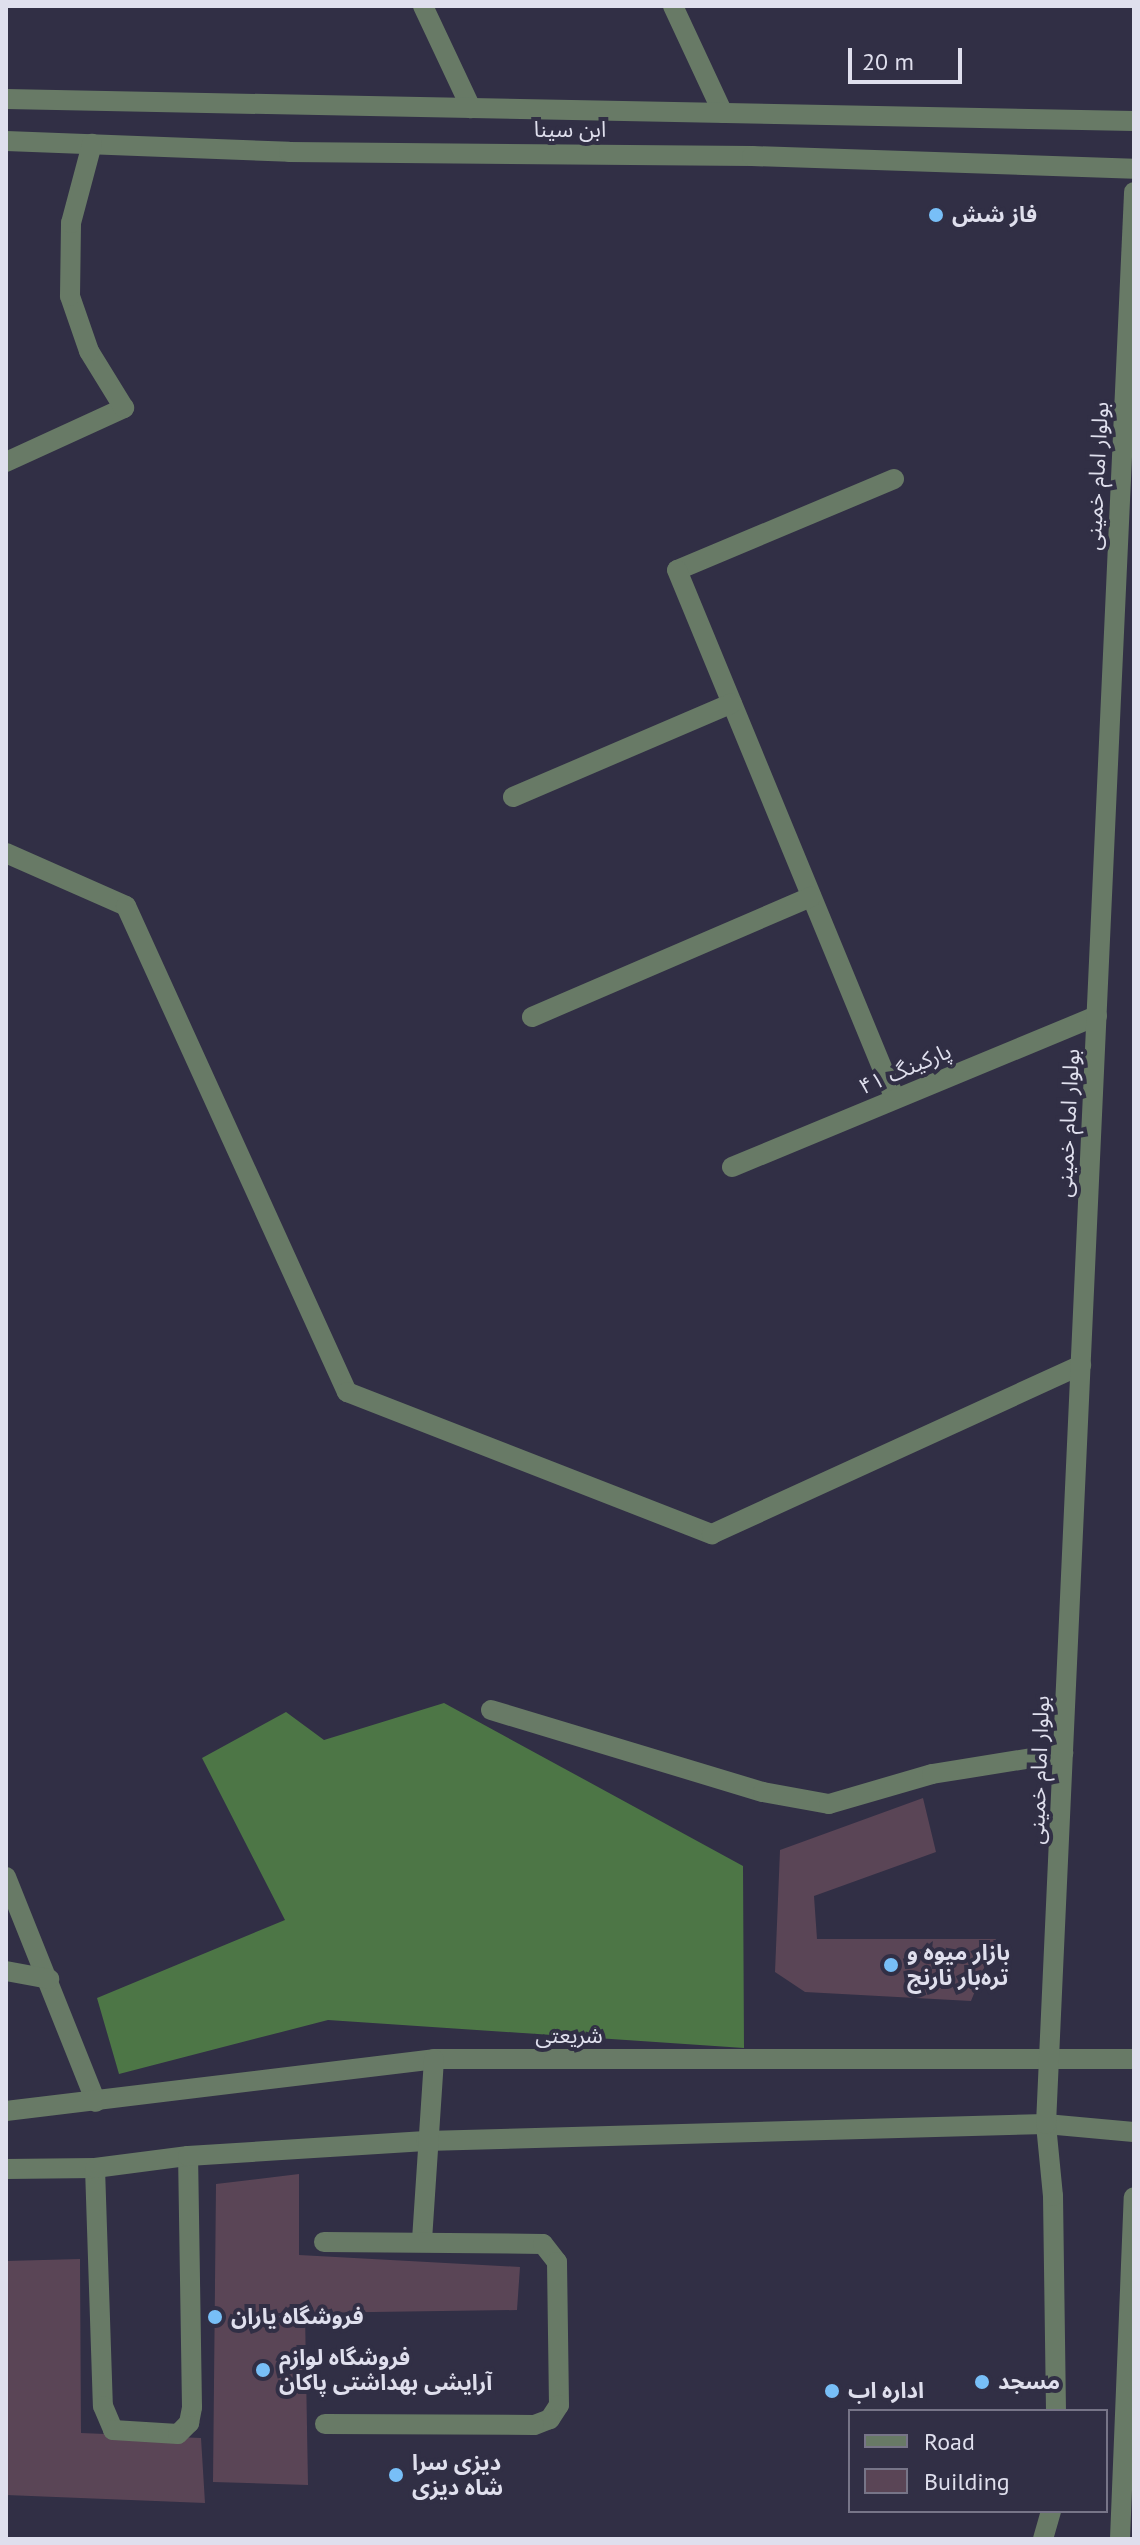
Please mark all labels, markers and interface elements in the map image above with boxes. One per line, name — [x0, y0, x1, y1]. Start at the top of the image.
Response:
scale bar — [852, 32, 966, 82]
text: 20 m — [862, 46, 914, 77]
street label: ابن سینا — [534, 117, 606, 143]
place label: فاز شش — [952, 202, 1037, 228]
marker: فاز شش — [927, 206, 945, 224]
street label: بولوار امام خمینی — [1080, 401, 1114, 551]
street label: پارکینگ ۴۱ — [855, 1038, 955, 1100]
street label: بولوار امام خمینی — [1051, 1048, 1085, 1198]
street label: بولوار امام خمینی — [1023, 1695, 1055, 1845]
place label: بازار میوه و تره‌بار نارنج — [907, 1939, 1010, 1990]
marker: بازار میوه و تره‌بار نارنج — [882, 1956, 900, 1974]
street label: شریعتی — [535, 2023, 603, 2049]
place label: فروشگاه یاران — [231, 2304, 364, 2330]
marker: فروشگاه یاران — [206, 2308, 224, 2326]
place label: فروشگاه لوازم آرایشی بهداشتی پاکان — [279, 2344, 492, 2396]
marker: فروشگاه لوازم آرایشی بهداشتی پاکان — [254, 2361, 272, 2379]
place label: مسجد — [998, 2369, 1060, 2395]
marker: مسجد — [973, 2373, 991, 2391]
place label: اداره اب — [848, 2378, 924, 2404]
marker: اداره اب — [823, 2382, 841, 2400]
legend — [848, 2409, 1108, 2513]
text: Road — [924, 2426, 975, 2457]
place label: دیزی سرا شاه دیزی — [412, 2449, 503, 2500]
marker: دیزی سرا شاه دیزی — [387, 2466, 405, 2484]
text: Building — [924, 2466, 1010, 2497]

